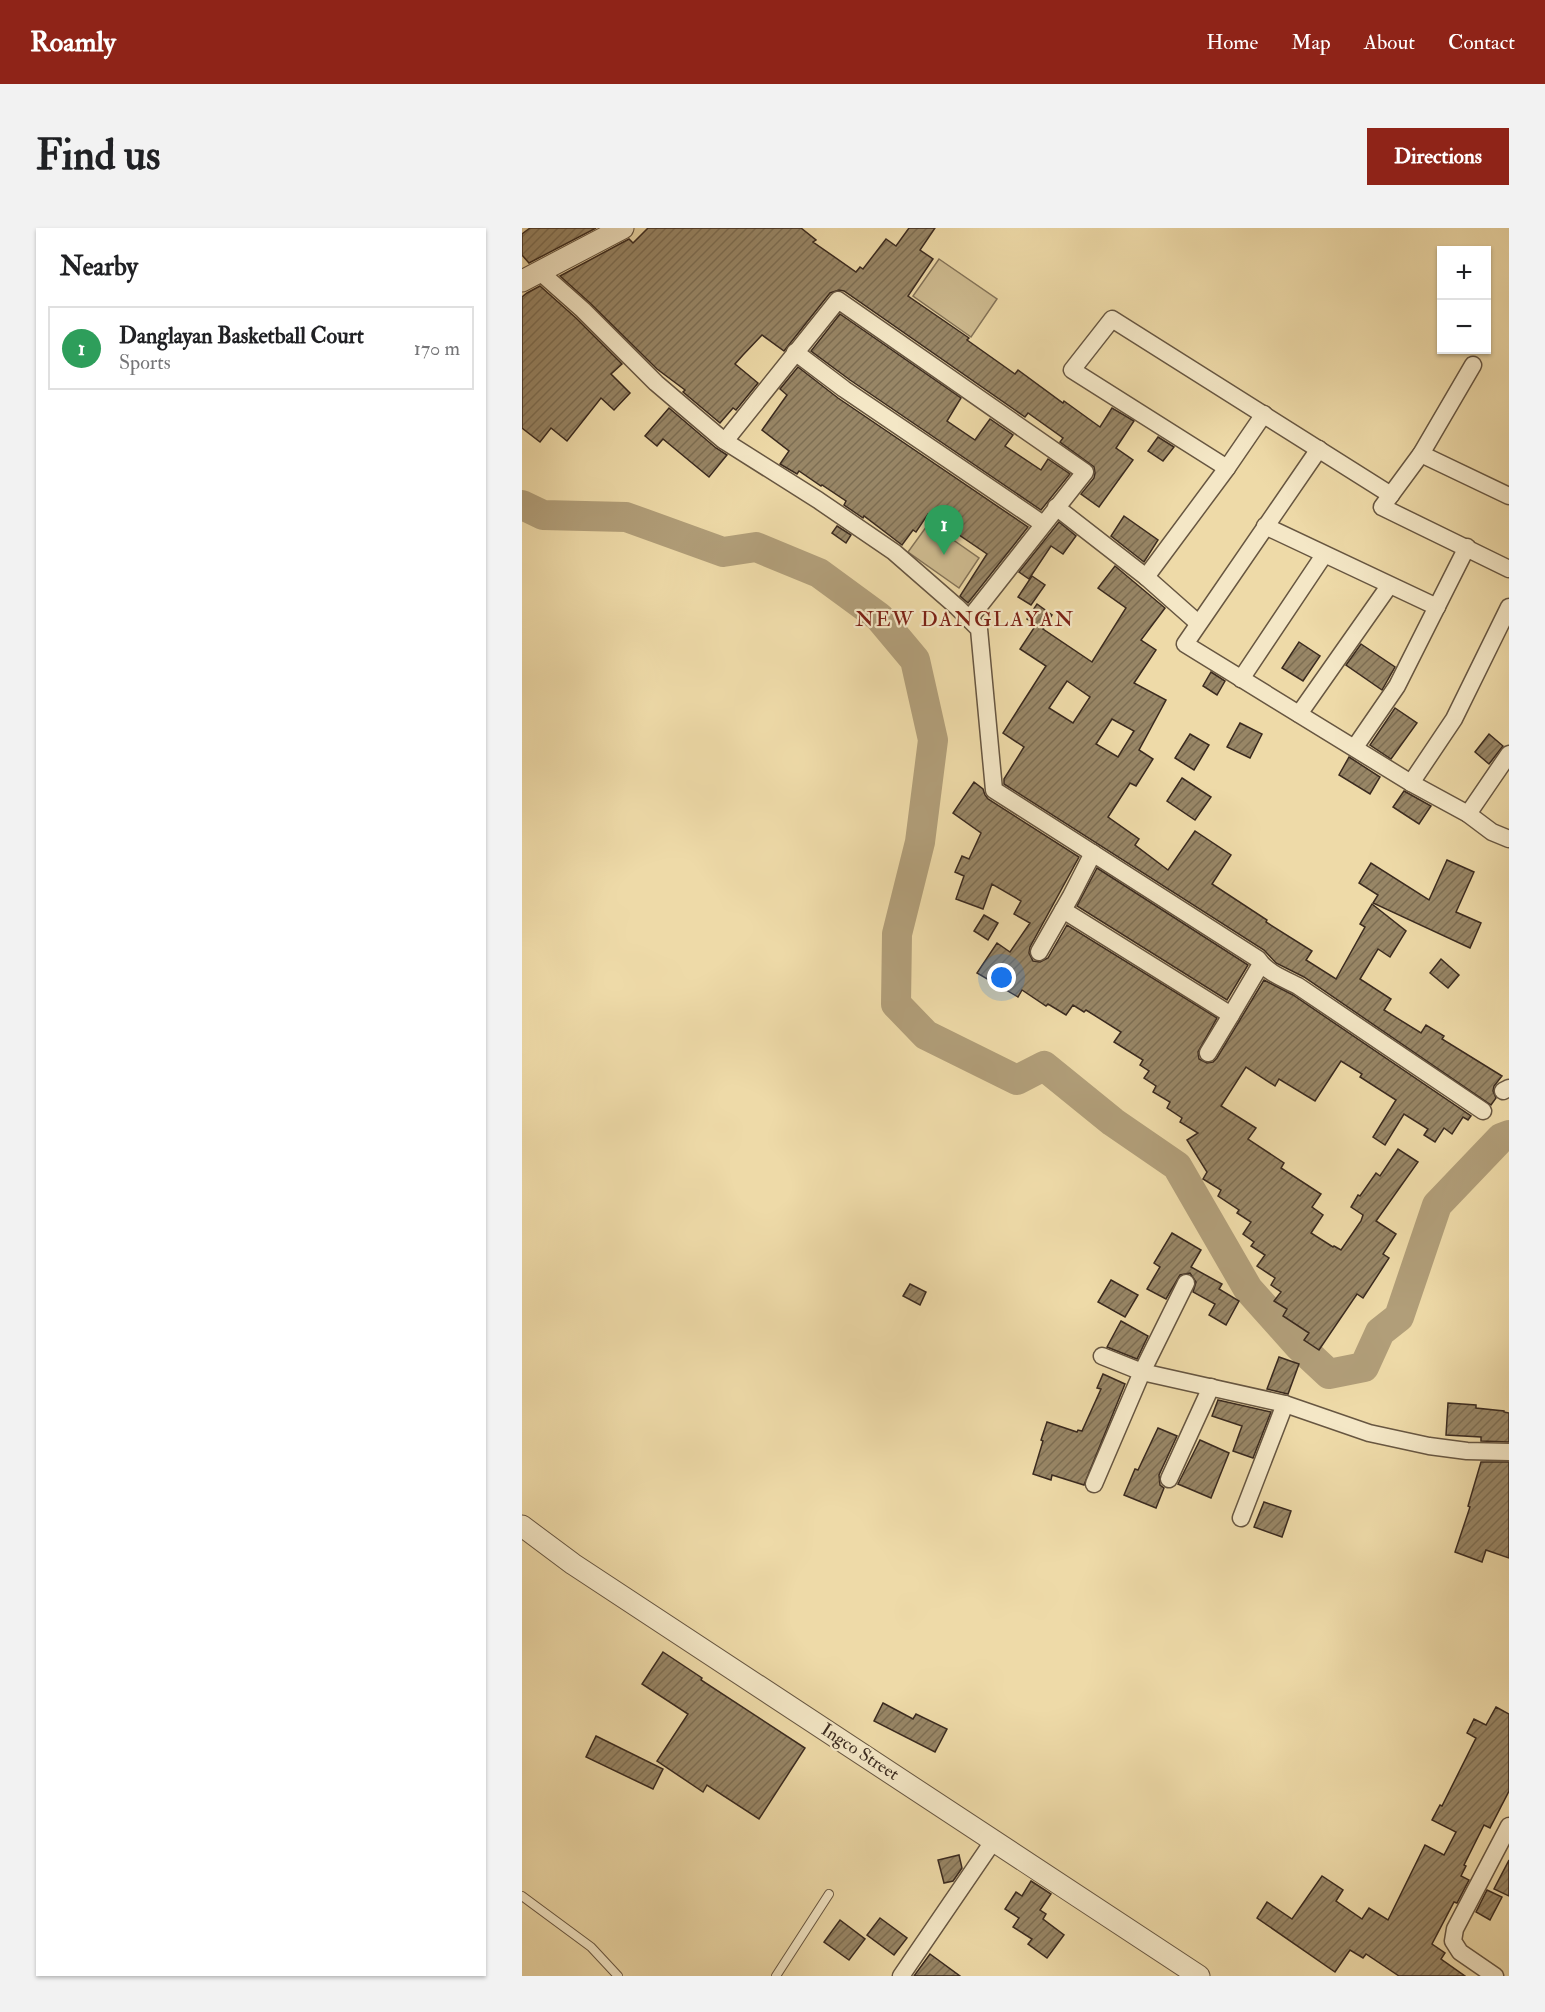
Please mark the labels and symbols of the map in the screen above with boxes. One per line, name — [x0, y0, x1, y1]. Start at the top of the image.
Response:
pin: 1 — [924, 506, 964, 555]
district label: NEW DANGLAYAN — [855, 606, 1075, 633]
your location — [987, 963, 1016, 992]
street label: Ingco Street — [817, 1718, 903, 1786]

